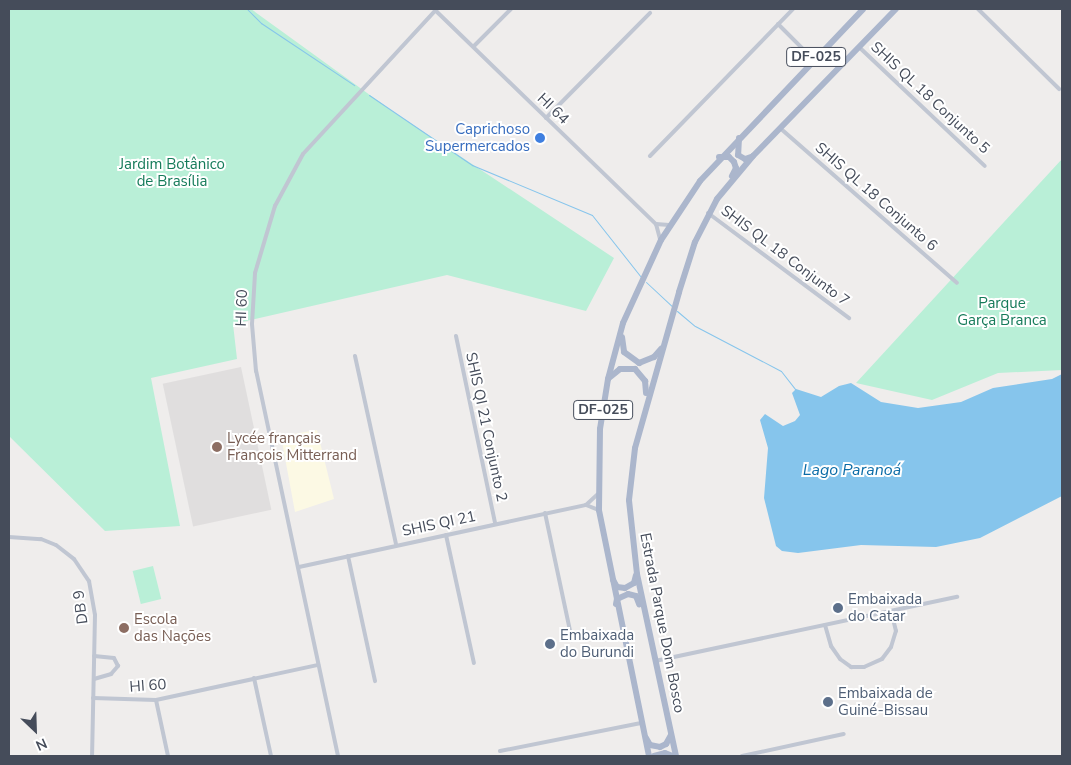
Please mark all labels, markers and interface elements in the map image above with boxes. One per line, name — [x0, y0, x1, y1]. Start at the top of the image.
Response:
street label: SHIS QL 18 Conjunto 5 — [867, 38, 993, 158]
road number: DF-025 — [786, 46, 846, 68]
street label: HI 64 — [533, 90, 573, 128]
place label: Caprichoso Supermercados — [425, 120, 530, 155]
marker: Caprichoso Supermercados — [534, 132, 546, 144]
street label: SHIS QL 18 Conjunto 6 — [811, 139, 941, 255]
park label: Jardim Botânico de Brasília — [119, 155, 225, 190]
street label: SHIS QL 18 Conjunto 7 — [717, 202, 853, 310]
street label: HI 60 — [232, 289, 252, 327]
park label: Parque Garça Branca — [957, 294, 1047, 329]
street label: SHIS QI 21 Conjunto 2 — [461, 351, 511, 503]
road number: DF-025 — [573, 398, 633, 422]
place label: Lycée français François Mitterrand — [227, 429, 357, 464]
marker: Lycée français François Mitterrand — [211, 441, 223, 453]
water label: Lago Paranoá — [803, 460, 901, 480]
street label: SHIS QI 21 — [401, 507, 477, 541]
street label: Estrada Parque Dom Bosco — [636, 531, 688, 715]
street label: DB 9 — [70, 589, 92, 625]
place label: Embaixada do Catar — [848, 590, 922, 625]
marker: Embaixada do Catar — [832, 602, 844, 614]
place label: Escola das Nações — [134, 610, 211, 645]
marker: Escola das Nações — [118, 622, 130, 634]
place label: Embaixada do Burundi — [560, 626, 634, 661]
marker: Embaixada do Burundi — [544, 638, 556, 650]
street label: HI 60 — [129, 676, 167, 696]
place label: Embaixada de Guiné-Bissau — [838, 684, 933, 719]
marker: Embaixada de Guiné-Bissau — [822, 696, 834, 708]
north arrow — [10, 705, 60, 755]
text: N — [33, 733, 50, 755]

